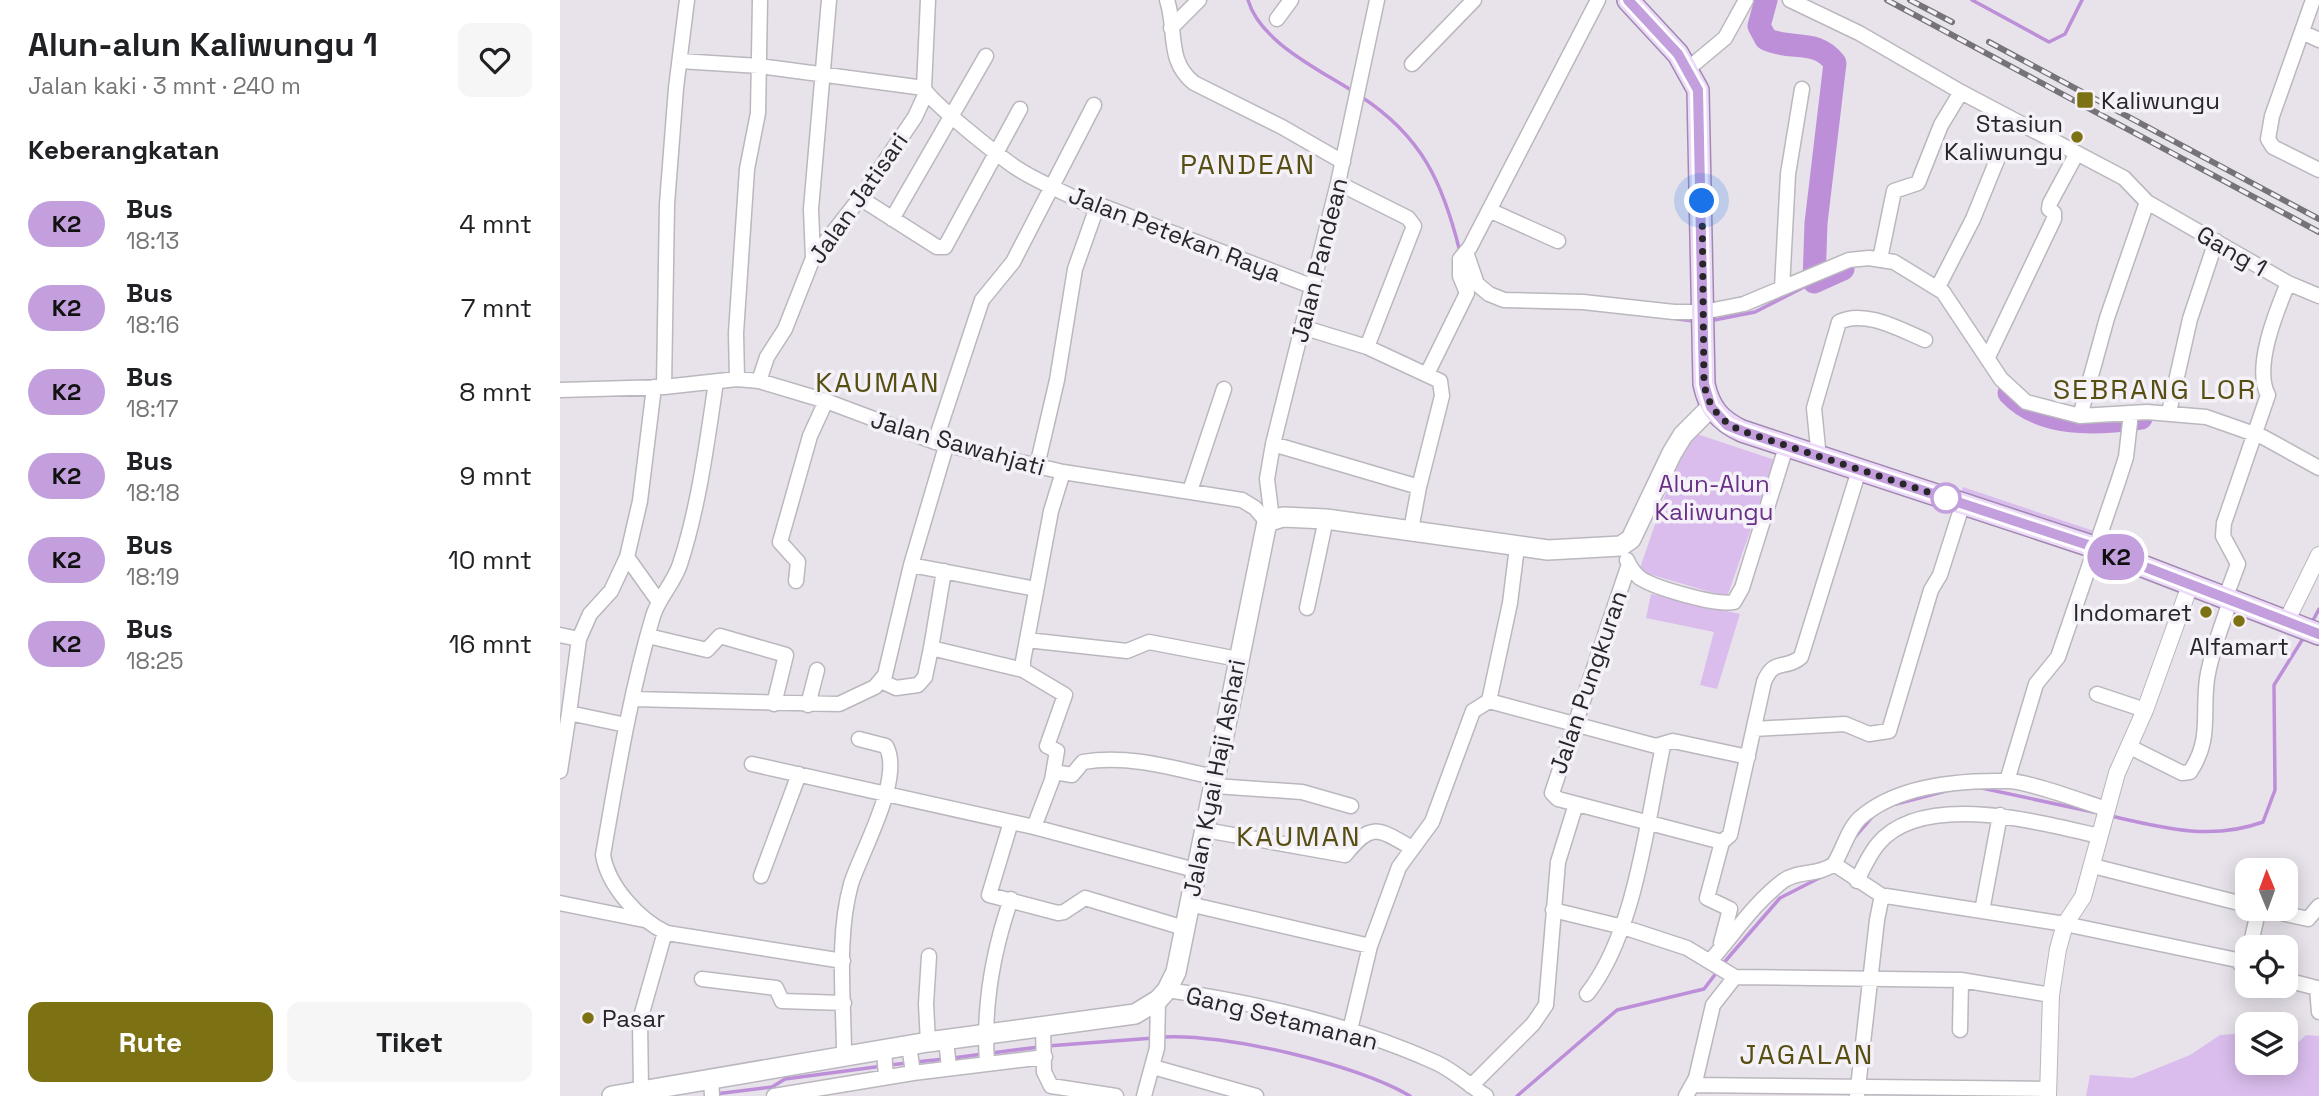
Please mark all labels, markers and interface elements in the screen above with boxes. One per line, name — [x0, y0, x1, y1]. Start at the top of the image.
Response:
button: heart — [458, 23, 532, 97]
text: Alun-alun Kaliwungu 1 — [28, 24, 378, 66]
text: Jalan kaki · 3 mnt · 240 m — [28, 71, 301, 101]
place label: Kaliwungu — [2101, 85, 2220, 116]
marker: Kaliwungu — [2075, 90, 2095, 110]
place label: Stasiun Kaliwungu — [1944, 108, 2063, 167]
street label: Jalan Jatisari — [801, 126, 915, 270]
marker: Stasiun Kaliwungu — [2069, 129, 2085, 145]
text: Keberangkatan — [28, 133, 220, 167]
district label: PANDEAN — [1180, 146, 1316, 182]
street label: Jalan Pandean — [1284, 174, 1354, 346]
street label: Jalan Petekan Raya — [1064, 179, 1286, 289]
your location — [1684, 183, 1719, 218]
text: Bus — [126, 192, 173, 226]
text: 4 mnt — [459, 207, 532, 241]
text: K2 — [52, 208, 81, 239]
street label: Gang 1 — [2191, 219, 2273, 283]
text: 18:13 — [126, 226, 179, 256]
text: Bus — [126, 276, 173, 310]
text: 7 mnt — [461, 291, 532, 325]
text: K2 — [52, 292, 81, 323]
text: 18:16 — [126, 310, 179, 340]
text: Bus — [126, 360, 173, 394]
district label: KAUMAN — [815, 364, 941, 400]
district label: SEBRANG LOR — [2053, 371, 2257, 407]
text: 8 mnt — [459, 375, 532, 409]
text: K2 — [52, 376, 81, 407]
text: 18:17 — [126, 394, 178, 424]
street label: Jalan Sawahjati — [867, 403, 1049, 483]
text: Bus — [126, 444, 173, 478]
text: 9 mnt — [460, 459, 532, 493]
text: K2 — [52, 460, 81, 491]
park label: Alun-Alun Kaliwungu — [1655, 468, 1773, 527]
text: 18:18 — [126, 478, 180, 508]
unlabelled marker — [1931, 483, 1961, 513]
text: Bus — [126, 528, 173, 562]
line badge: K2 — [2084, 534, 2148, 580]
text: K2 — [2101, 541, 2131, 572]
text: 10 mnt — [448, 543, 532, 577]
text: K2 — [52, 544, 81, 575]
text: 18:19 — [126, 562, 179, 592]
street label: Jalan Pungkuran — [1542, 586, 1634, 778]
place label: Indomaret — [2073, 597, 2192, 628]
marker: Indomaret — [2198, 604, 2214, 620]
text: Bus — [126, 612, 173, 646]
marker: Alfamart — [2231, 613, 2247, 629]
text: 16 mnt — [449, 627, 532, 661]
text: K2 — [52, 628, 81, 659]
place label: Alfamart — [2189, 631, 2289, 662]
text: 18:25 — [126, 646, 183, 676]
street label: Jalan Kyai Haji Ashari — [1176, 657, 1252, 899]
district label: KAUMAN — [1236, 818, 1362, 854]
north arrow — [2235, 858, 2298, 920]
map controls — [2235, 858, 2298, 1075]
button: locate — [2235, 935, 2298, 998]
street label: Gang Setamanan — [1183, 979, 1381, 1057]
button: Rute — [28, 1002, 273, 1082]
button: Tiket — [287, 1002, 532, 1082]
place label: Pasar — [602, 1003, 665, 1034]
marker: Pasar — [580, 1010, 596, 1026]
button: layers — [2235, 1012, 2298, 1075]
district label: JAGALAN — [1740, 1036, 1874, 1072]

